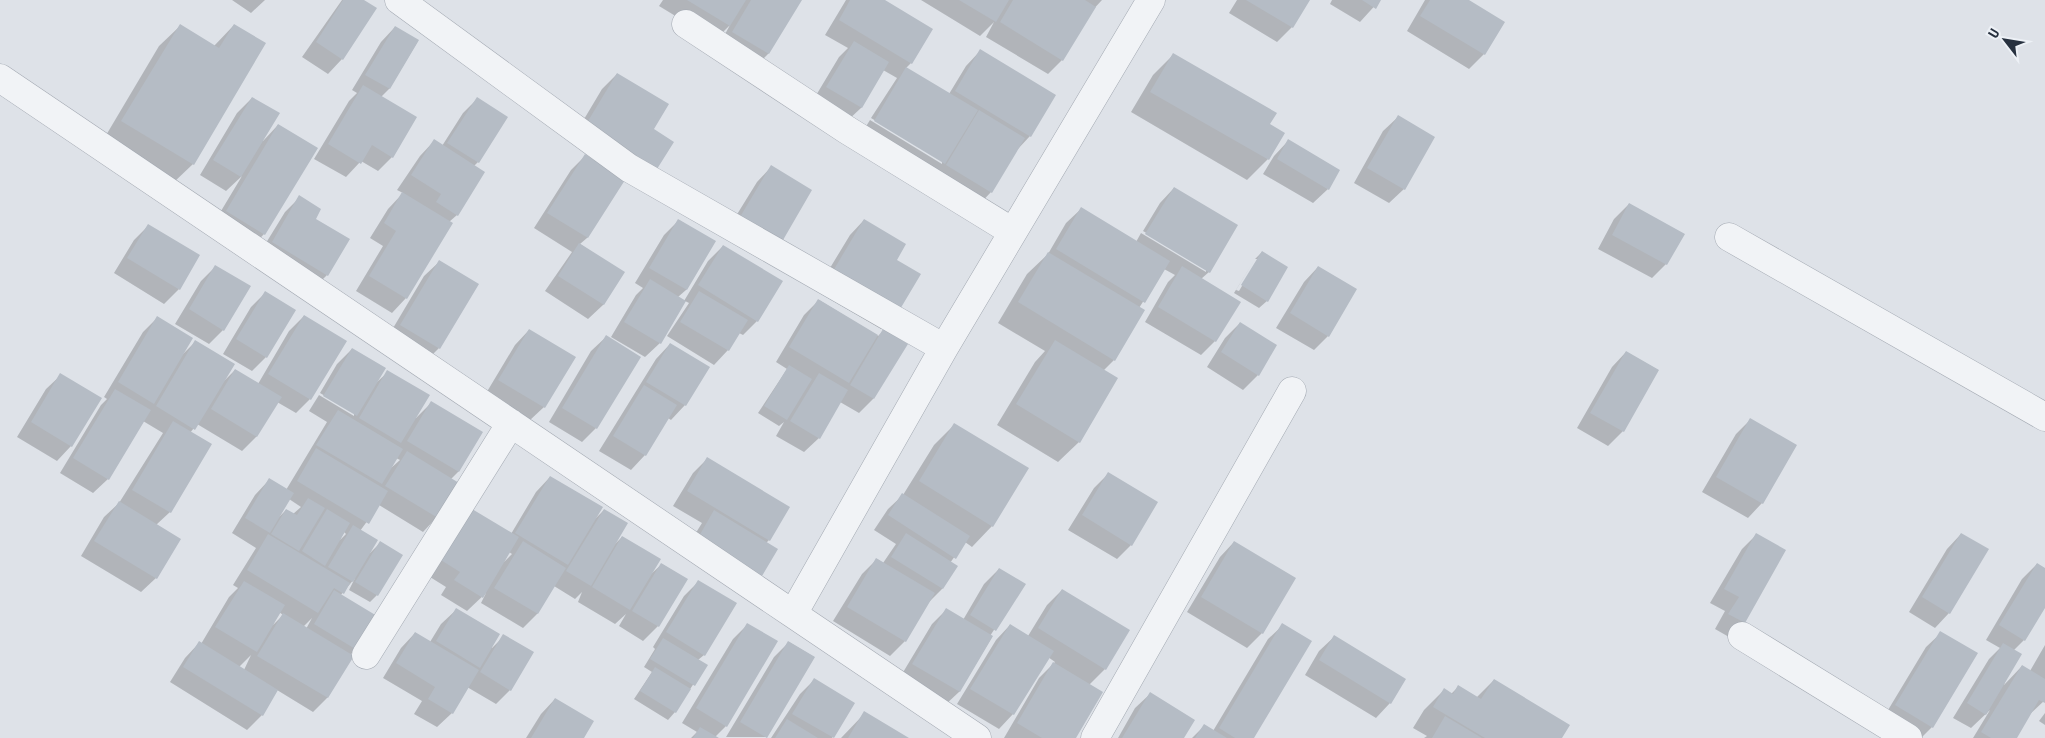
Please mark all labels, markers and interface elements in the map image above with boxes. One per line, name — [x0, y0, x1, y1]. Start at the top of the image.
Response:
north arrow — [1980, 15, 2030, 65]
text: U — [1985, 26, 2003, 41]

